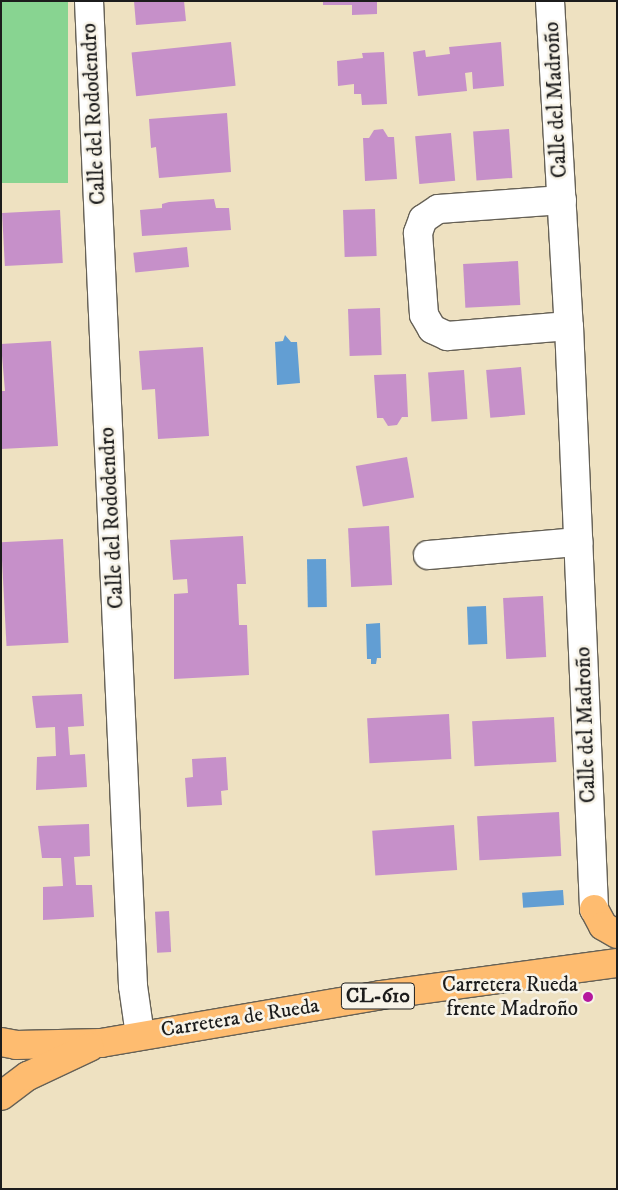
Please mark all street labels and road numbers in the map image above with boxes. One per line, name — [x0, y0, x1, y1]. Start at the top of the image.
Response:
street label: Calle del Madroño — [539, 21, 573, 179]
street label: Calle del Rododendro — [77, 22, 111, 206]
street label: Calle del Rododendro — [95, 426, 129, 610]
street label: Calle del Madroño — [571, 646, 601, 804]
road number: CL-610 — [340, 978, 416, 1014]
street label: Carretera de Rueda — [159, 993, 321, 1043]

